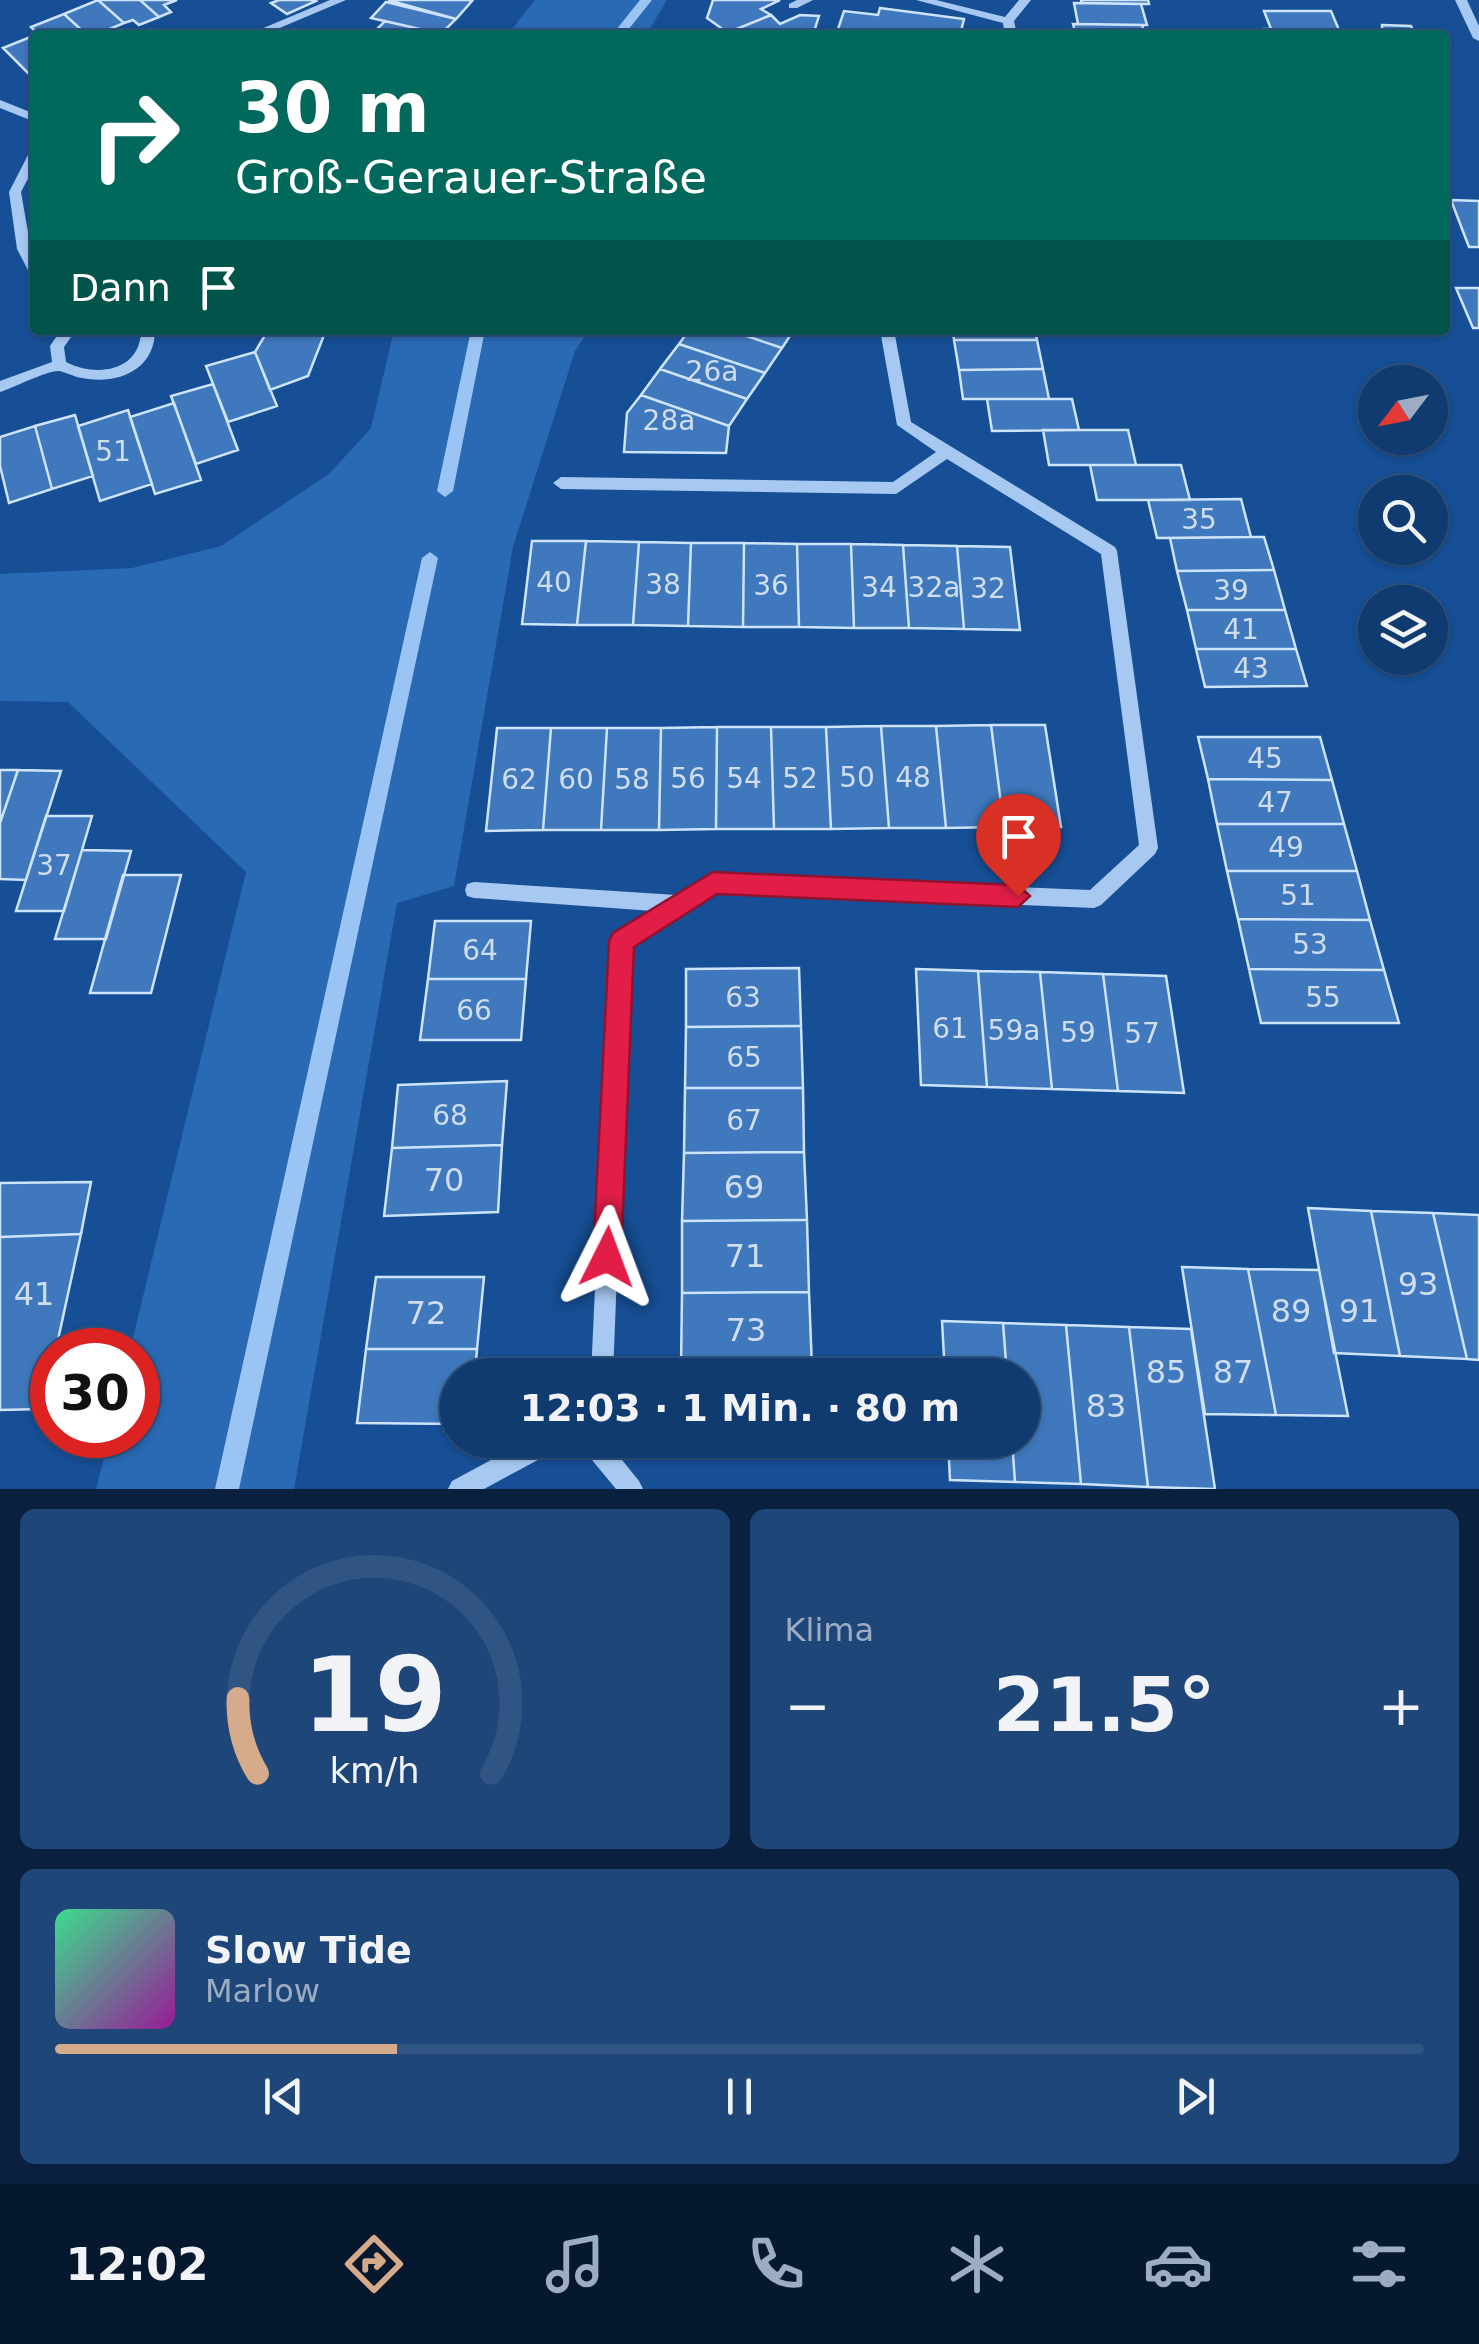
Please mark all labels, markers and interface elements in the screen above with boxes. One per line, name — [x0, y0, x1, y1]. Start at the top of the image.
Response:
text: 30 m — [235, 67, 430, 149]
icon: right — [70, 70, 200, 200]
text: Groß-Gerauer-Straße — [235, 151, 707, 204]
icon: arrive — [191, 260, 246, 315]
text: Dann — [70, 266, 171, 310]
house number: 26a — [686, 355, 738, 388]
north arrow — [1358, 365, 1448, 455]
map controls — [1358, 365, 1448, 675]
house number: 28a — [643, 404, 695, 437]
house number: 51 — [95, 435, 131, 468]
button: search — [1358, 475, 1448, 565]
house number: 35 — [1181, 503, 1217, 536]
house number: 40 — [536, 566, 572, 599]
house number: 38 — [645, 568, 681, 601]
house number: 36 — [753, 569, 789, 602]
house number: 34 — [861, 571, 897, 604]
house number: 32a — [908, 571, 960, 604]
house number: 32 — [970, 572, 1006, 605]
house number: 39 — [1213, 574, 1249, 607]
button: layers — [1358, 585, 1448, 675]
house number: 41 — [1223, 613, 1259, 646]
house number: 43 — [1233, 652, 1269, 685]
house number: 45 — [1247, 742, 1283, 775]
house number: 50 — [839, 761, 875, 794]
house number: 48 — [895, 761, 931, 794]
house number: 56 — [670, 762, 706, 795]
house number: 54 — [726, 762, 762, 795]
house number: 52 — [782, 762, 818, 795]
house number: 62 — [501, 763, 537, 796]
house number: 60 — [558, 763, 594, 796]
house number: 58 — [614, 763, 650, 796]
house number: 47 — [1257, 786, 1293, 819]
pin — [976, 794, 1061, 897]
icon: arrive — [991, 809, 1046, 864]
house number: 49 — [1268, 831, 1304, 864]
house number: 37 — [36, 849, 72, 882]
house number: 51 — [1280, 879, 1316, 912]
house number: 53 — [1292, 928, 1328, 961]
house number: 64 — [462, 934, 498, 967]
house number: 63 — [725, 981, 761, 1014]
house number: 55 — [1305, 981, 1341, 1014]
house number: 66 — [456, 994, 492, 1027]
house number: 61 — [932, 1012, 968, 1045]
house number: 59a — [988, 1014, 1040, 1047]
house number: 59 — [1060, 1016, 1096, 1049]
house number: 57 — [1124, 1017, 1160, 1050]
house number: 65 — [726, 1041, 762, 1074]
house number: 68 — [432, 1099, 468, 1132]
house number: 67 — [726, 1104, 762, 1137]
house number: 70 — [424, 1161, 464, 1199]
house number: 69 — [724, 1168, 764, 1206]
position arrow — [555, 1205, 659, 1309]
house number: 71 — [725, 1237, 765, 1275]
house number: 93 — [1398, 1265, 1438, 1303]
house number: 41 — [14, 1275, 54, 1313]
house number: 89 — [1271, 1292, 1311, 1330]
house number: 91 — [1339, 1292, 1379, 1330]
house number: 72 — [406, 1294, 446, 1332]
house number: 73 — [726, 1311, 766, 1349]
speed limit sign: 30 — [30, 1328, 160, 1458]
house number: 85 — [1146, 1353, 1186, 1391]
house number: 87 — [1213, 1353, 1253, 1391]
text: 12:03 · 1 Min. · 80 m — [520, 1386, 960, 1430]
house number: 83 — [1086, 1387, 1126, 1425]
text: Klima — [785, 1611, 874, 1649]
text: 19 — [302, 1634, 447, 1756]
text: 21.5° — [993, 1661, 1216, 1749]
text: − — [785, 1674, 831, 1738]
text: + — [1378, 1674, 1424, 1738]
text: km/h — [330, 1750, 420, 1791]
text: Slow Tide — [205, 1928, 412, 1972]
text: Marlow — [205, 1972, 320, 2010]
icon: previous — [256, 2069, 311, 2124]
icon: pause — [712, 2069, 767, 2124]
icon: next — [1168, 2069, 1223, 2124]
icon: directions — [339, 2229, 409, 2299]
icon: music — [540, 2229, 610, 2299]
icon: phone — [741, 2229, 811, 2299]
icon: climate — [942, 2229, 1012, 2299]
icon: car — [1143, 2229, 1213, 2299]
icon: filters — [1344, 2229, 1414, 2299]
text: 12:02 — [65, 2238, 209, 2291]

